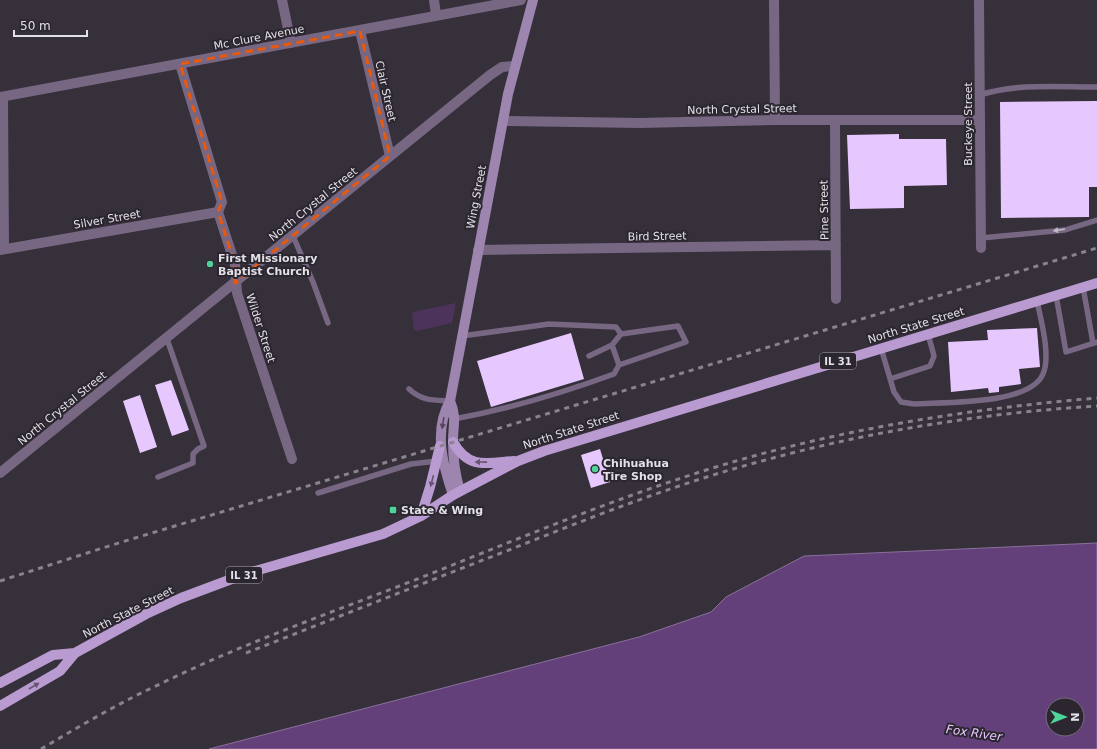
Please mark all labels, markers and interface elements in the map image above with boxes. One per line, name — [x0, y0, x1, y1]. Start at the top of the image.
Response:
scale bar — [14, 12, 87, 38]
text: 50 m — [20, 19, 51, 33]
street label: Mc Clure Avenue — [213, 22, 306, 53]
street label: Clair Street — [372, 59, 399, 123]
street label: Buckeye Street — [962, 82, 975, 166]
street label: North Crystal Street — [687, 102, 798, 117]
street label: Wing Street — [464, 163, 489, 230]
street label: North Crystal Street — [267, 164, 361, 244]
street label: Pine Street — [817, 179, 832, 240]
street label: Silver Street — [73, 207, 142, 232]
one-way arrow — [1053, 227, 1066, 233]
street label: Bird Street — [627, 229, 687, 244]
place label: First Missionary Baptist Church — [218, 252, 317, 278]
marker: First Missionary Baptist Church — [205, 259, 215, 269]
street label: Wilder Street — [243, 292, 278, 365]
street label: North State Street — [866, 304, 967, 346]
road number: IL 31 — [820, 353, 856, 369]
street label: North Crystal Street — [16, 368, 110, 448]
street label: North State Street — [521, 409, 622, 452]
one-way arrow — [440, 417, 446, 429]
place label: Chihuahua Tire Shop — [603, 457, 669, 483]
one-way arrow — [474, 459, 487, 465]
marker: Chihuahua Tire Shop — [590, 464, 600, 474]
one-way arrow — [428, 475, 434, 487]
place label: State & Wing — [401, 504, 483, 517]
marker: State & Wing — [388, 505, 398, 515]
road number: IL 31 — [226, 567, 262, 583]
street label: North State Street — [81, 584, 176, 641]
one-way arrow — [28, 683, 40, 690]
north arrow — [1045, 697, 1085, 737]
text: N — [1068, 712, 1081, 722]
water label: Fox River — [945, 722, 1004, 744]

